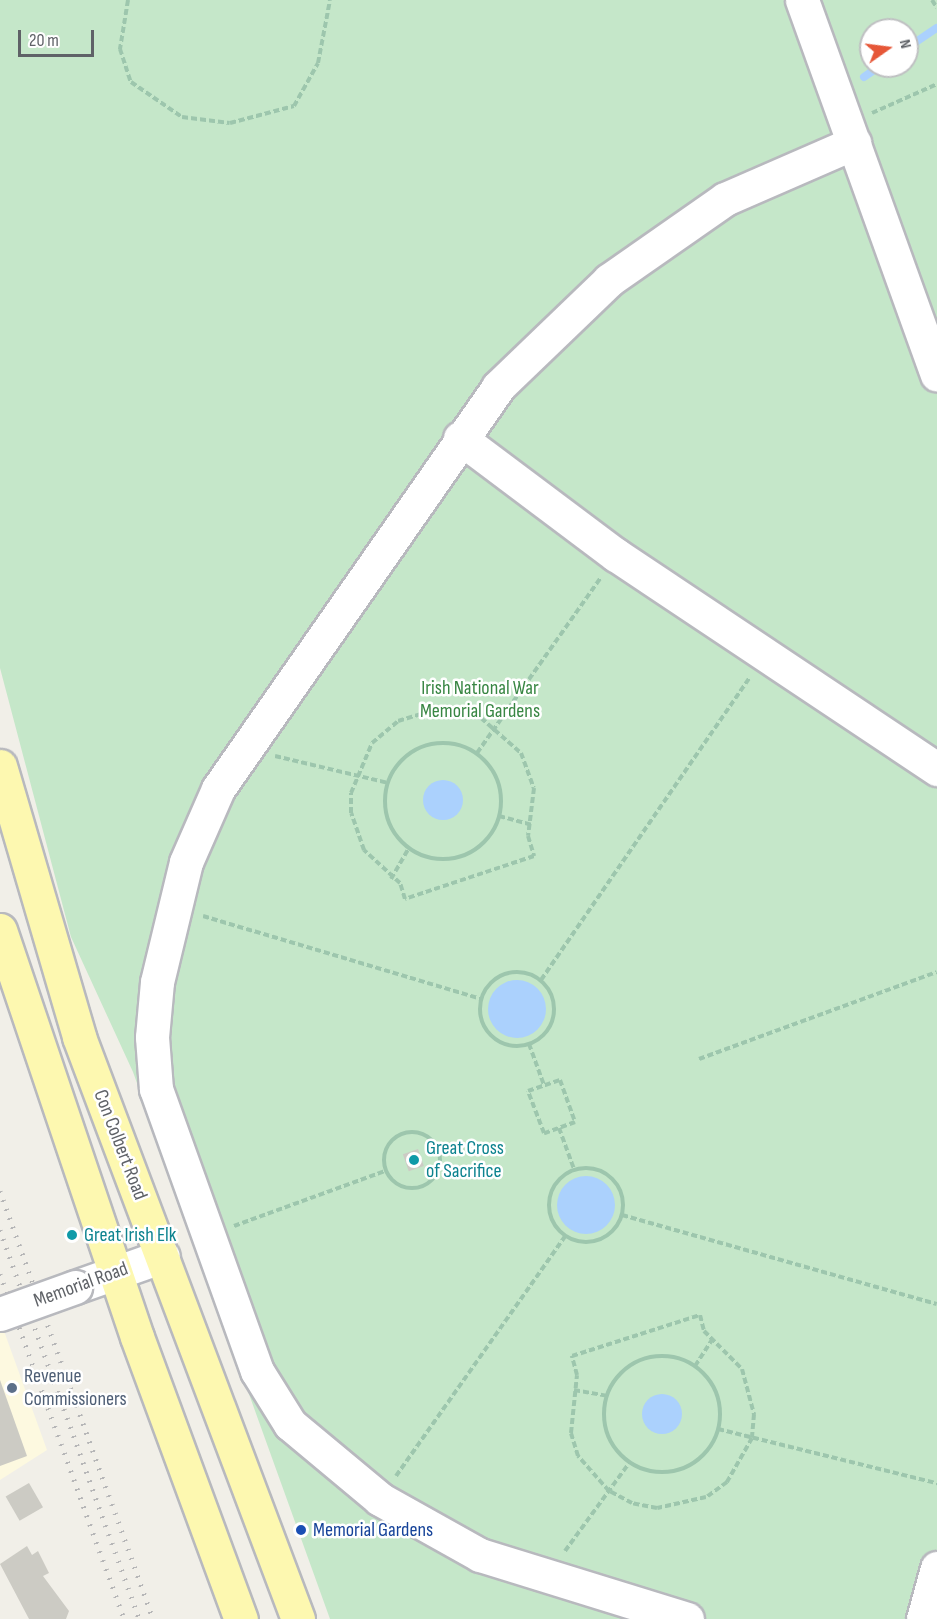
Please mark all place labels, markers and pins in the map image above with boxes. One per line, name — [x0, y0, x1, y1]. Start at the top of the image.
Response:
place label: Great Cross of Sacrifice — [426, 1136, 504, 1183]
marker: Great Cross of Sacrifice — [407, 1153, 421, 1167]
place label: Great Irish Elk — [84, 1223, 176, 1247]
marker: Great Irish Elk — [65, 1228, 79, 1242]
place label: Revenue Commissioners — [24, 1364, 127, 1411]
marker: Revenue Commissioners — [5, 1381, 19, 1395]
place label: Memorial Gardens — [313, 1518, 433, 1542]
marker: Memorial Gardens — [294, 1523, 308, 1537]

